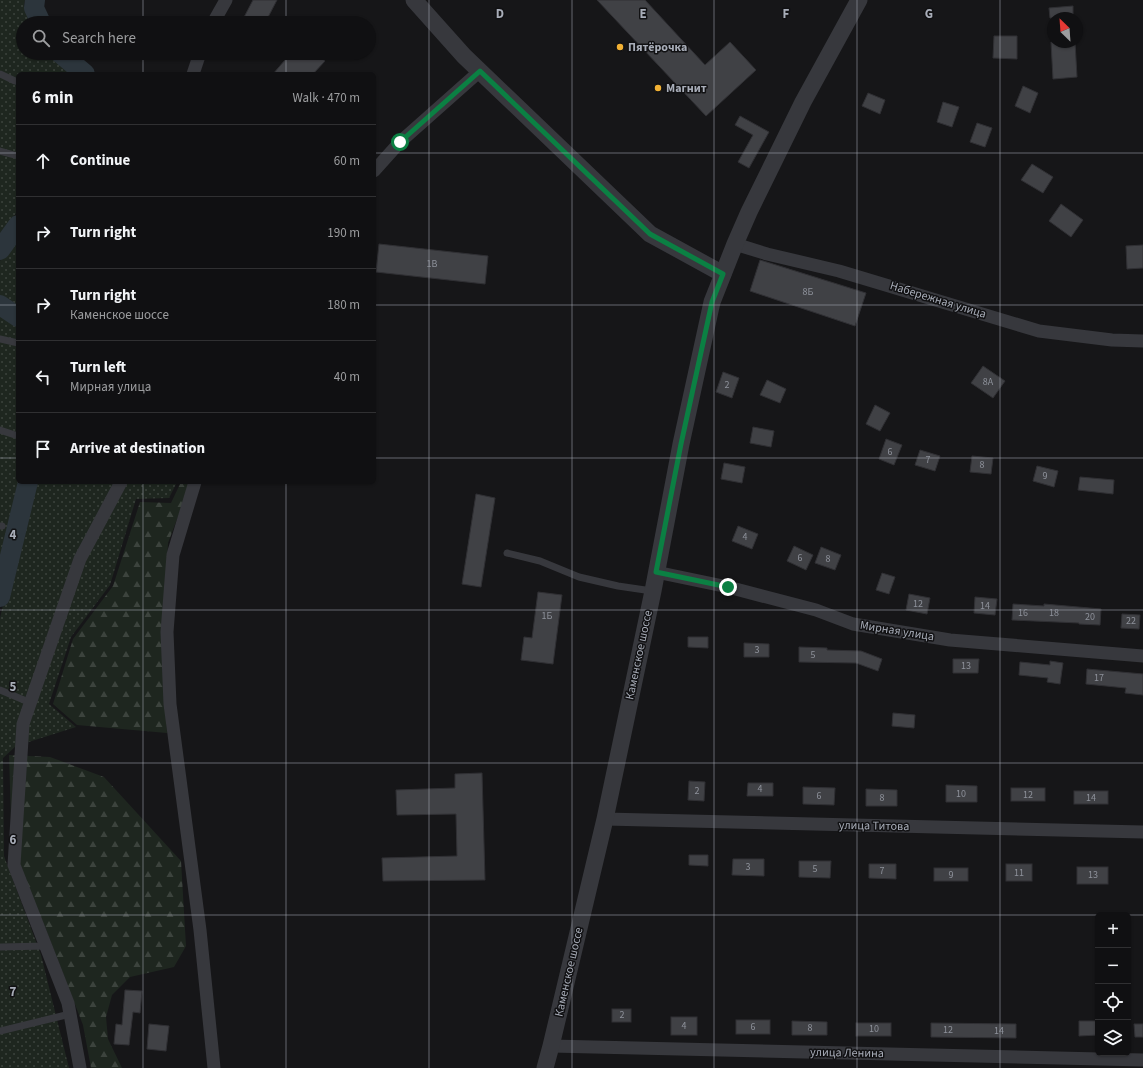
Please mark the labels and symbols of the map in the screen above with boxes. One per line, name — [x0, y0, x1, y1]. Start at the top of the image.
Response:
text: D — [496, 5, 504, 23]
text: E — [639, 5, 647, 23]
text: F — [783, 5, 790, 23]
text: G — [925, 5, 933, 23]
north arrow — [1047, 12, 1083, 48]
place label: Пятёрочка — [628, 39, 687, 56]
marker: Пятёрочка — [615, 42, 625, 52]
place label: Магнит — [666, 80, 707, 97]
marker: Магнит — [653, 83, 663, 93]
route start — [391, 133, 409, 151]
house number: 1В — [427, 257, 438, 271]
street label: Набережная улица — [888, 277, 988, 323]
house number: 8Б — [803, 285, 814, 299]
house number: 8А — [983, 375, 994, 389]
house number: 2 — [725, 378, 730, 392]
house number: 6 — [888, 445, 893, 459]
house number: 7 — [926, 453, 931, 467]
house number: 8 — [980, 458, 985, 472]
house number: 9 — [1043, 469, 1048, 483]
text: 4 — [10, 526, 17, 544]
house number: 4 — [743, 530, 748, 544]
house number: 6 — [798, 551, 803, 565]
house number: 8 — [826, 552, 831, 566]
route end — [719, 578, 737, 596]
house number: 12 — [913, 597, 923, 611]
house number: 14 — [980, 599, 990, 613]
house number: 16 — [1018, 606, 1028, 620]
house number: 18 — [1049, 606, 1059, 620]
house number: 1Б — [542, 609, 553, 623]
street label: Каменское шоссе — [621, 609, 657, 701]
house number: 20 — [1085, 610, 1095, 624]
house number: 22 — [1126, 614, 1136, 628]
street label: Мирная улица — [859, 617, 935, 645]
house number: 3 — [755, 643, 760, 657]
house number: 5 — [811, 648, 816, 662]
house number: 13 — [961, 659, 971, 673]
house number: 17 — [1094, 671, 1104, 685]
text: 5 — [10, 678, 17, 696]
house number: 4 — [758, 782, 763, 796]
house number: 2 — [695, 784, 700, 798]
house number: 10 — [956, 787, 966, 801]
house number: 12 — [1023, 788, 1033, 802]
house number: 6 — [817, 789, 822, 803]
house number: 8 — [880, 791, 885, 805]
house number: 14 — [1086, 791, 1096, 805]
street label: улица Титова — [839, 817, 909, 835]
text: 6 — [10, 831, 17, 849]
house number: 3 — [746, 860, 751, 874]
house number: 5 — [813, 862, 818, 876]
house number: 7 — [880, 864, 885, 878]
house number: 11 — [1014, 866, 1024, 880]
house number: 9 — [949, 868, 954, 882]
house number: 13 — [1088, 868, 1098, 882]
street label: Каменское шоссе — [550, 926, 588, 1018]
text: 7 — [10, 983, 17, 1001]
house number: 2 — [620, 1008, 625, 1022]
house number: 4 — [682, 1019, 687, 1033]
house number: 6 — [751, 1020, 756, 1034]
house number: 8 — [808, 1021, 813, 1035]
house number: 10 — [869, 1022, 879, 1036]
house number: 12 — [943, 1023, 953, 1037]
house number: 14 — [994, 1024, 1004, 1038]
street label: улица Ленина — [810, 1044, 884, 1062]

